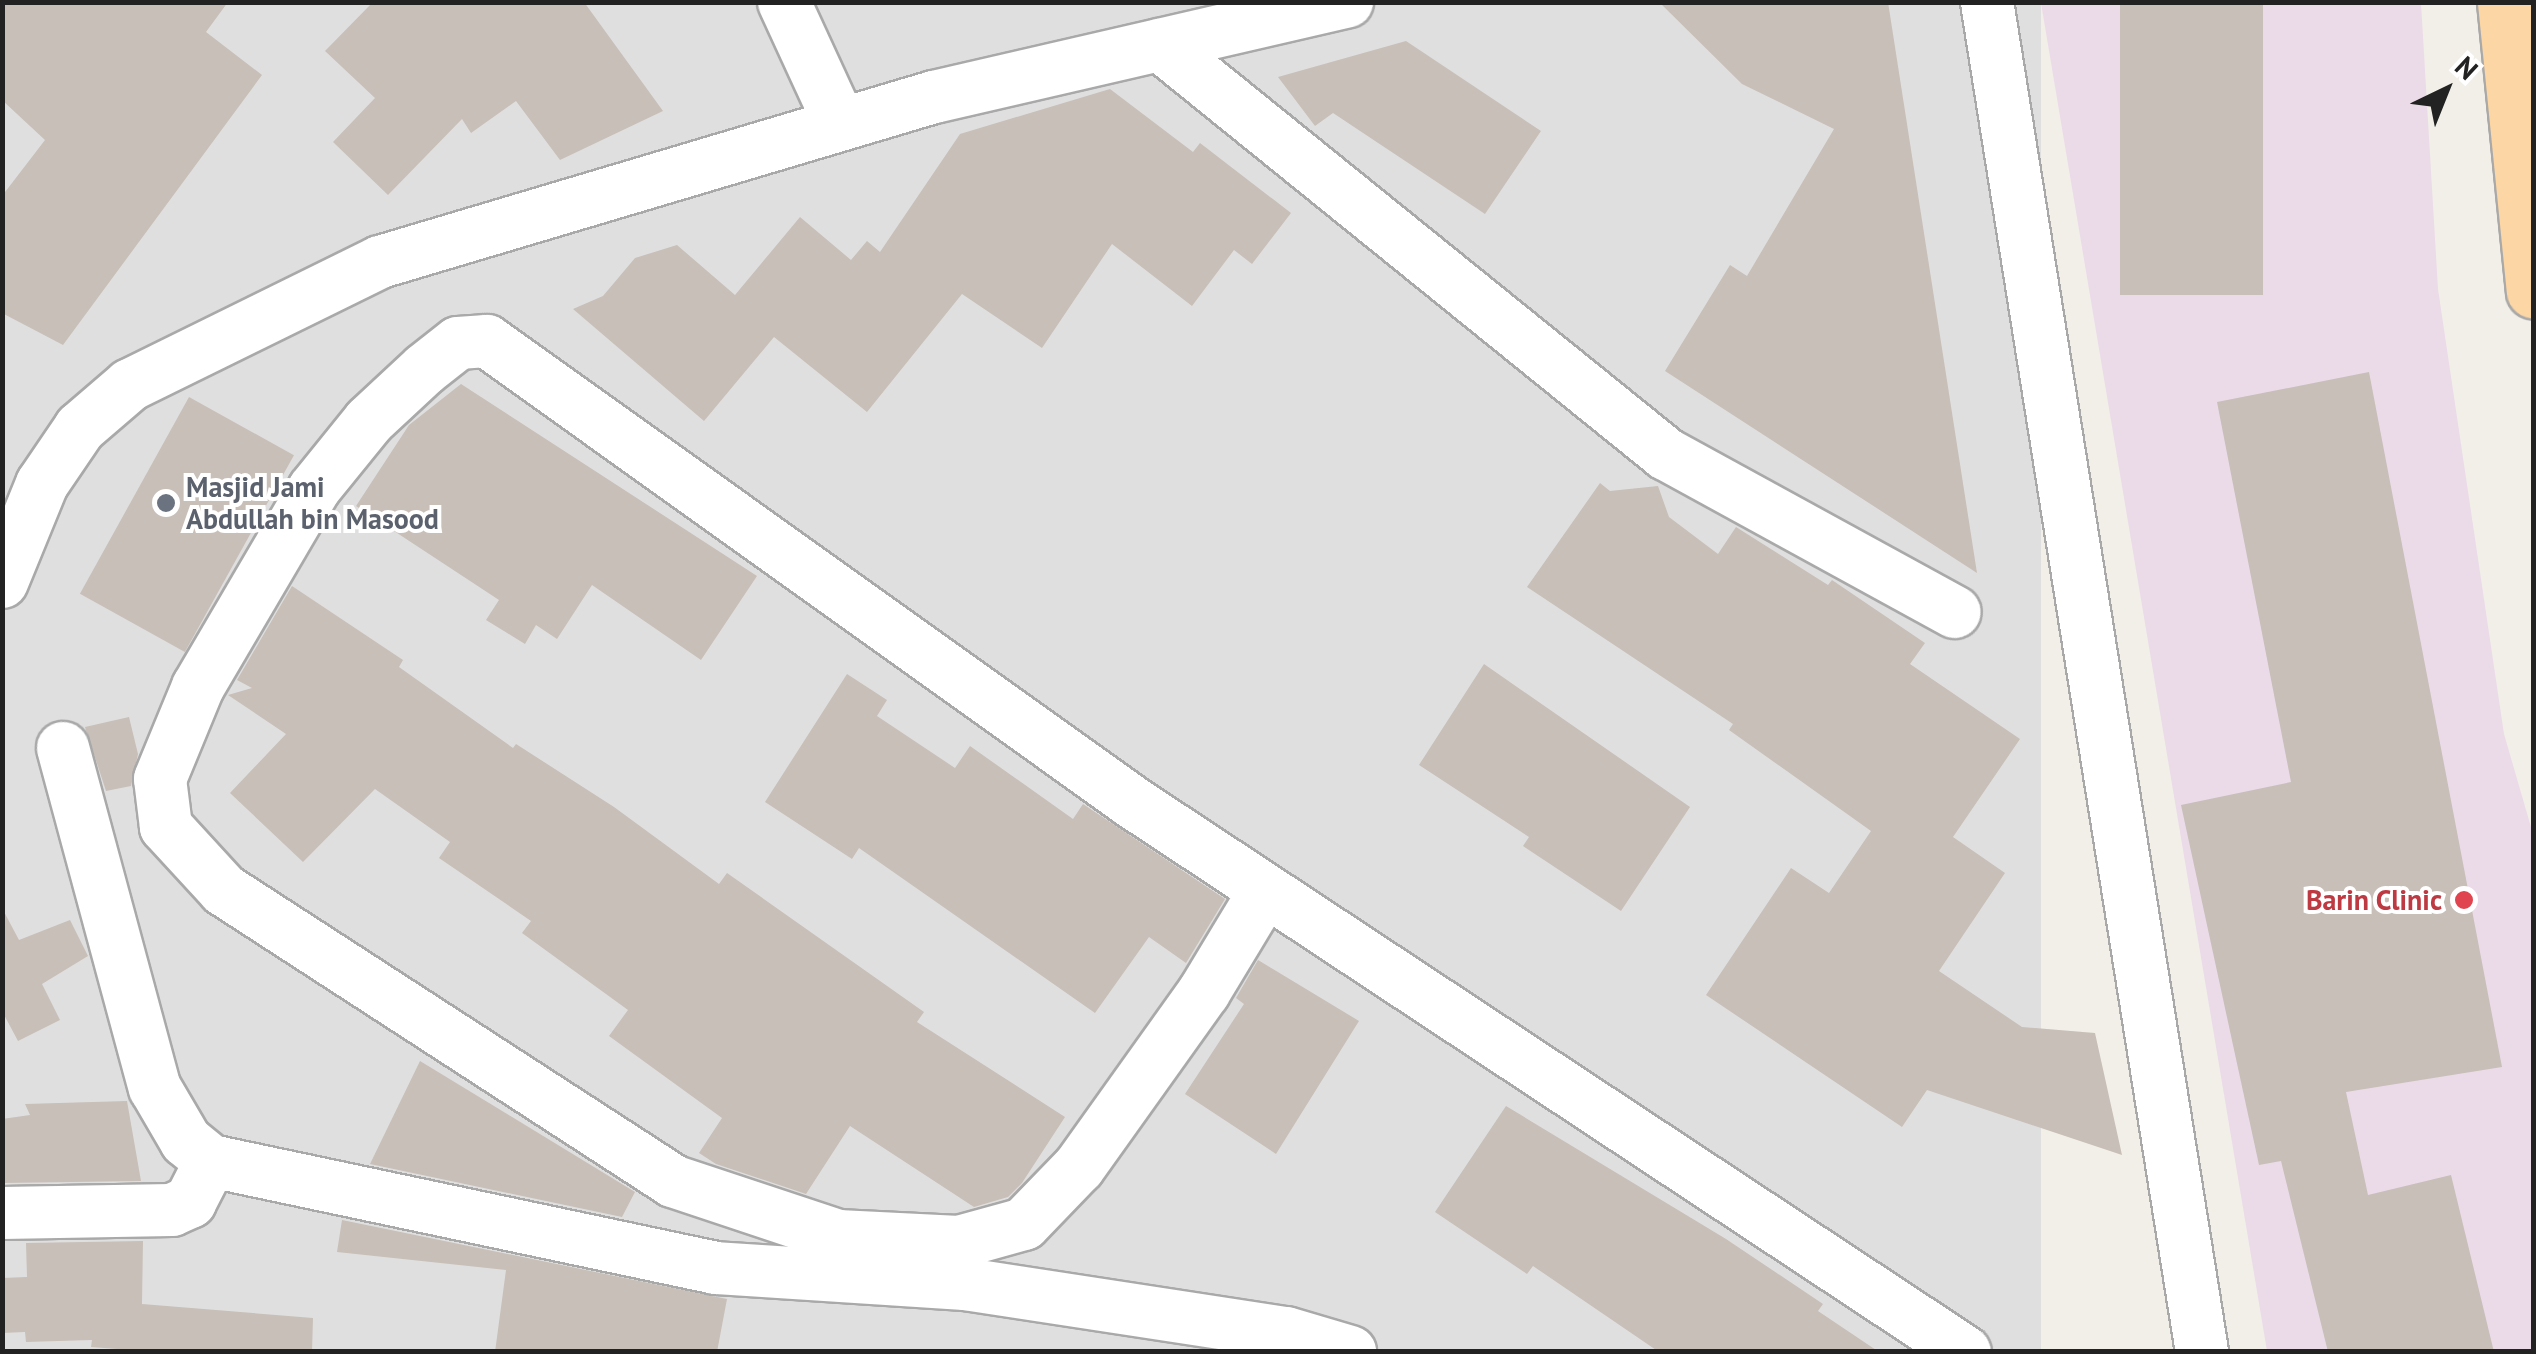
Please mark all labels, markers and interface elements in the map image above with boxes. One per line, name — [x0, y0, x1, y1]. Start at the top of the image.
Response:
north arrow — [2396, 40, 2496, 140]
text: N — [2447, 48, 2486, 88]
place label: Masjid Jami Abdullah bin Masood — [186, 470, 439, 536]
marker: Masjid Jami Abdullah bin Masood — [155, 492, 177, 514]
place label: Barin Clinic — [2306, 883, 2442, 917]
marker: Barin Clinic — [2451, 887, 2477, 913]

